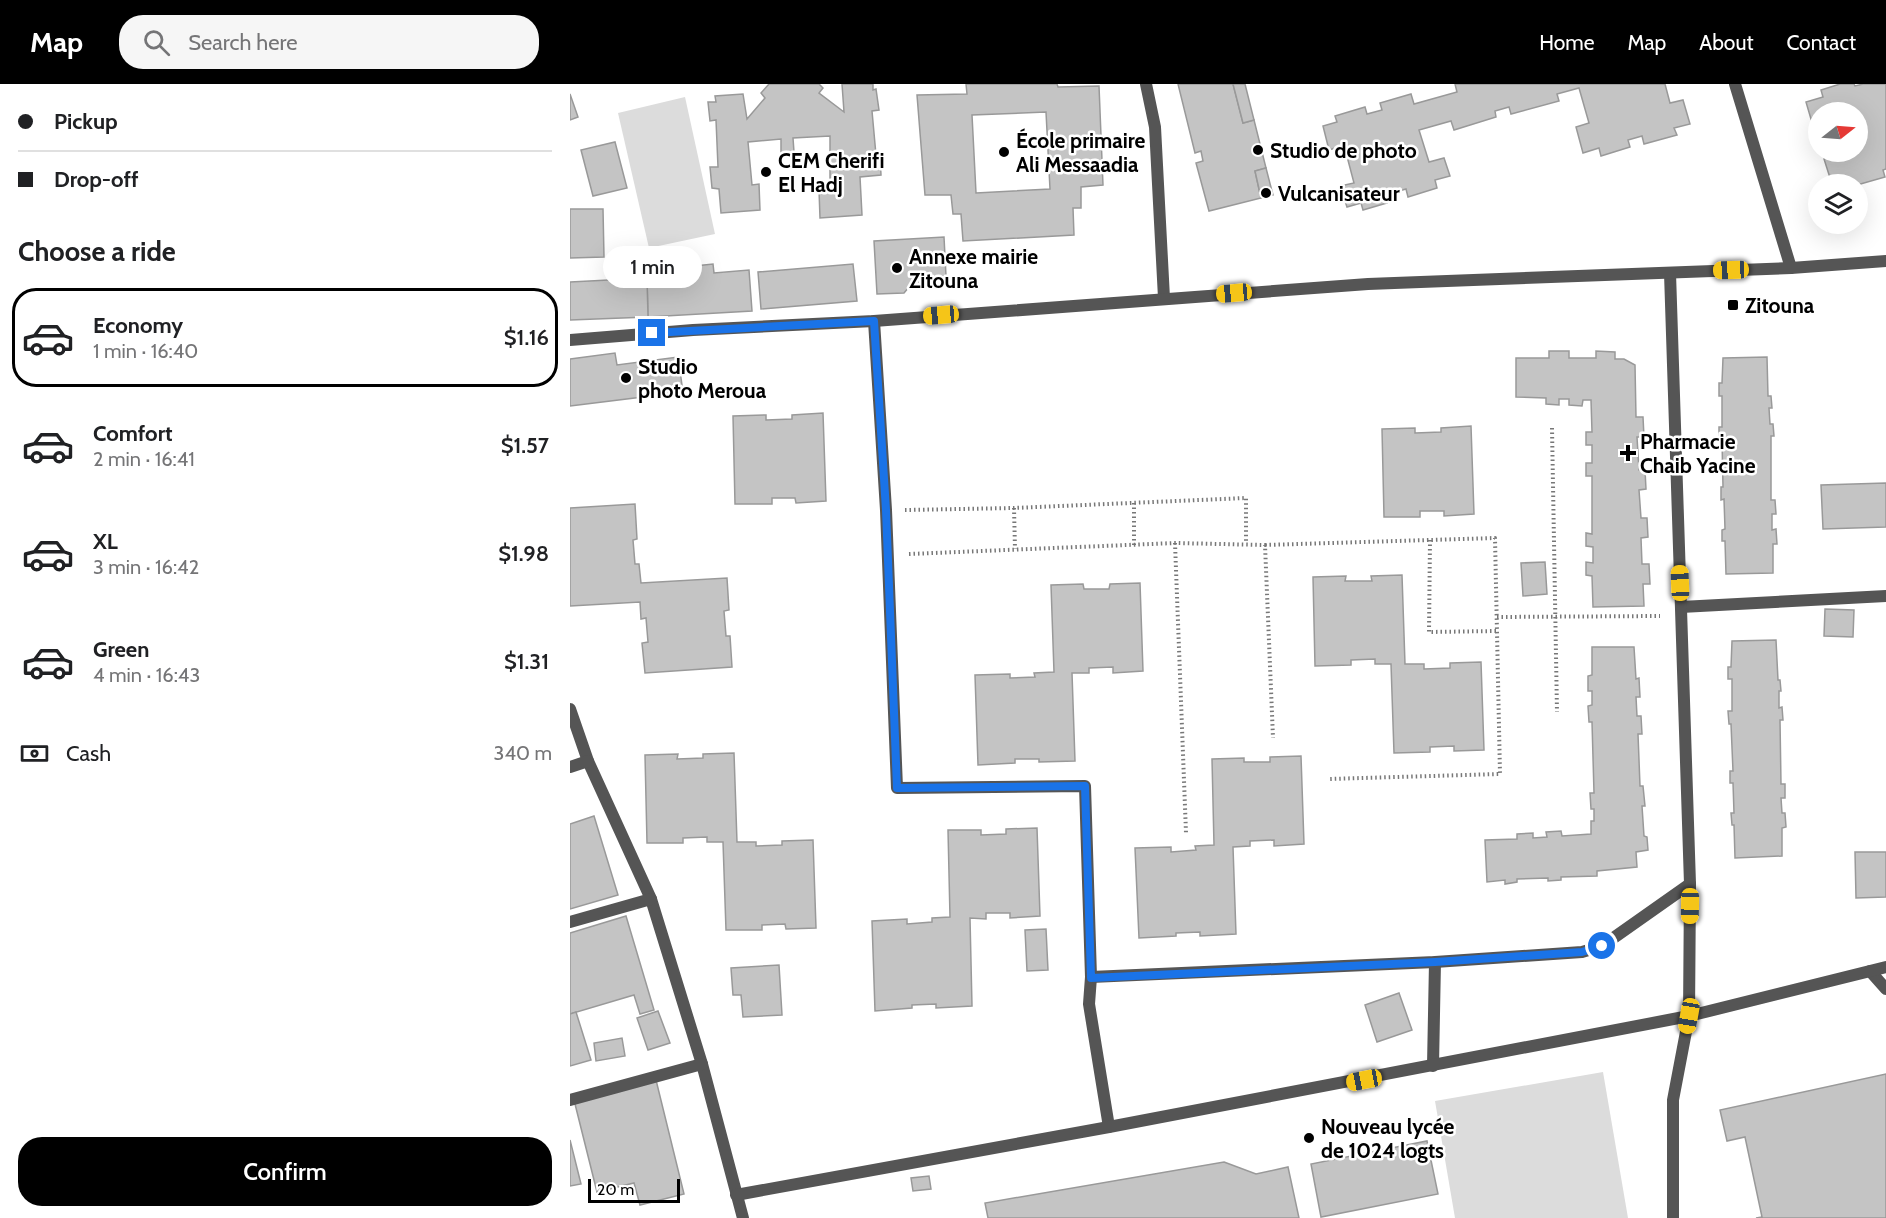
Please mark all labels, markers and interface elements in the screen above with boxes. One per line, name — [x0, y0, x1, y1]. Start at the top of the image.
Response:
search box — [119, 15, 539, 69]
text: Map — [30, 25, 83, 59]
icon: search — [140, 26, 173, 59]
text: Search here — [188, 29, 297, 56]
text: Home — [1539, 30, 1595, 55]
text: Map — [1628, 30, 1666, 55]
text: About — [1699, 30, 1753, 55]
text: Contact — [1786, 30, 1856, 55]
north arrow — [1808, 102, 1868, 162]
map controls — [1808, 102, 1868, 234]
text: Pickup — [54, 108, 118, 135]
place label: École primaire Ali Messaadia — [1016, 128, 1146, 177]
place label: Studio de photo — [1270, 138, 1417, 163]
marker: Studio de photo — [1251, 143, 1265, 157]
marker: École primaire Ali Messaadia — [997, 145, 1011, 159]
place label: CEM Cherifi El Hadj — [778, 148, 885, 197]
marker: CEM Cherifi El Hadj — [759, 165, 773, 179]
text: Drop-off — [54, 166, 138, 193]
button: layers — [1808, 174, 1868, 234]
place label: Vulcanisateur — [1278, 181, 1400, 206]
marker: Vulcanisateur — [1259, 186, 1273, 200]
text: Choose a ride — [18, 235, 176, 268]
place label: Annexe mairie Zitouna — [909, 244, 1038, 293]
callout: 1 min — [602, 246, 702, 288]
text: 1 min — [630, 255, 675, 279]
car — [1713, 260, 1749, 280]
marker: Annexe mairie Zitouna — [890, 261, 904, 275]
car — [1215, 282, 1253, 304]
place label: Zitouna — [1745, 293, 1815, 318]
marker: Zitouna — [1726, 298, 1740, 312]
car — [922, 304, 960, 326]
icon: car — [21, 311, 75, 365]
text: Economy — [93, 312, 183, 339]
route end — [638, 319, 665, 346]
text: $1.16 — [504, 324, 549, 351]
text: 1 min · 16:40 — [93, 339, 198, 363]
place label: Studio photo Meroua — [638, 354, 767, 403]
marker: Studio photo Meroua — [619, 371, 633, 385]
icon: car — [21, 419, 75, 473]
text: Comfort — [93, 420, 172, 447]
place label: Pharmacie Chaib Yacine — [1640, 429, 1756, 478]
text: $1.57 — [501, 432, 549, 459]
marker: Pharmacie Chaib Yacine — [1621, 446, 1635, 460]
text: 2 min · 16:41 — [93, 447, 195, 471]
icon: car — [21, 527, 75, 581]
text: XL — [93, 528, 118, 555]
text: $1.98 — [498, 540, 549, 567]
text: 3 min · 16:42 — [93, 555, 199, 579]
car — [1670, 565, 1690, 601]
icon: car — [21, 635, 75, 689]
text: Green — [93, 636, 149, 663]
text: $1.31 — [504, 648, 549, 675]
text: 4 min · 16:43 — [93, 663, 200, 687]
icon: cash — [18, 737, 51, 770]
text: Cash — [66, 740, 111, 767]
text: 340 m — [494, 741, 552, 765]
car — [1681, 888, 1699, 924]
route start — [1588, 932, 1615, 959]
car — [1677, 997, 1701, 1035]
car — [1345, 1068, 1383, 1092]
place label: Nouveau lycée de 1024 logts — [1321, 1114, 1455, 1163]
marker: Nouveau lycée de 1024 logts — [1302, 1131, 1316, 1145]
button: Confirm — [18, 1137, 552, 1206]
scale bar — [588, 1176, 680, 1204]
text: 20 m — [597, 1180, 634, 1199]

